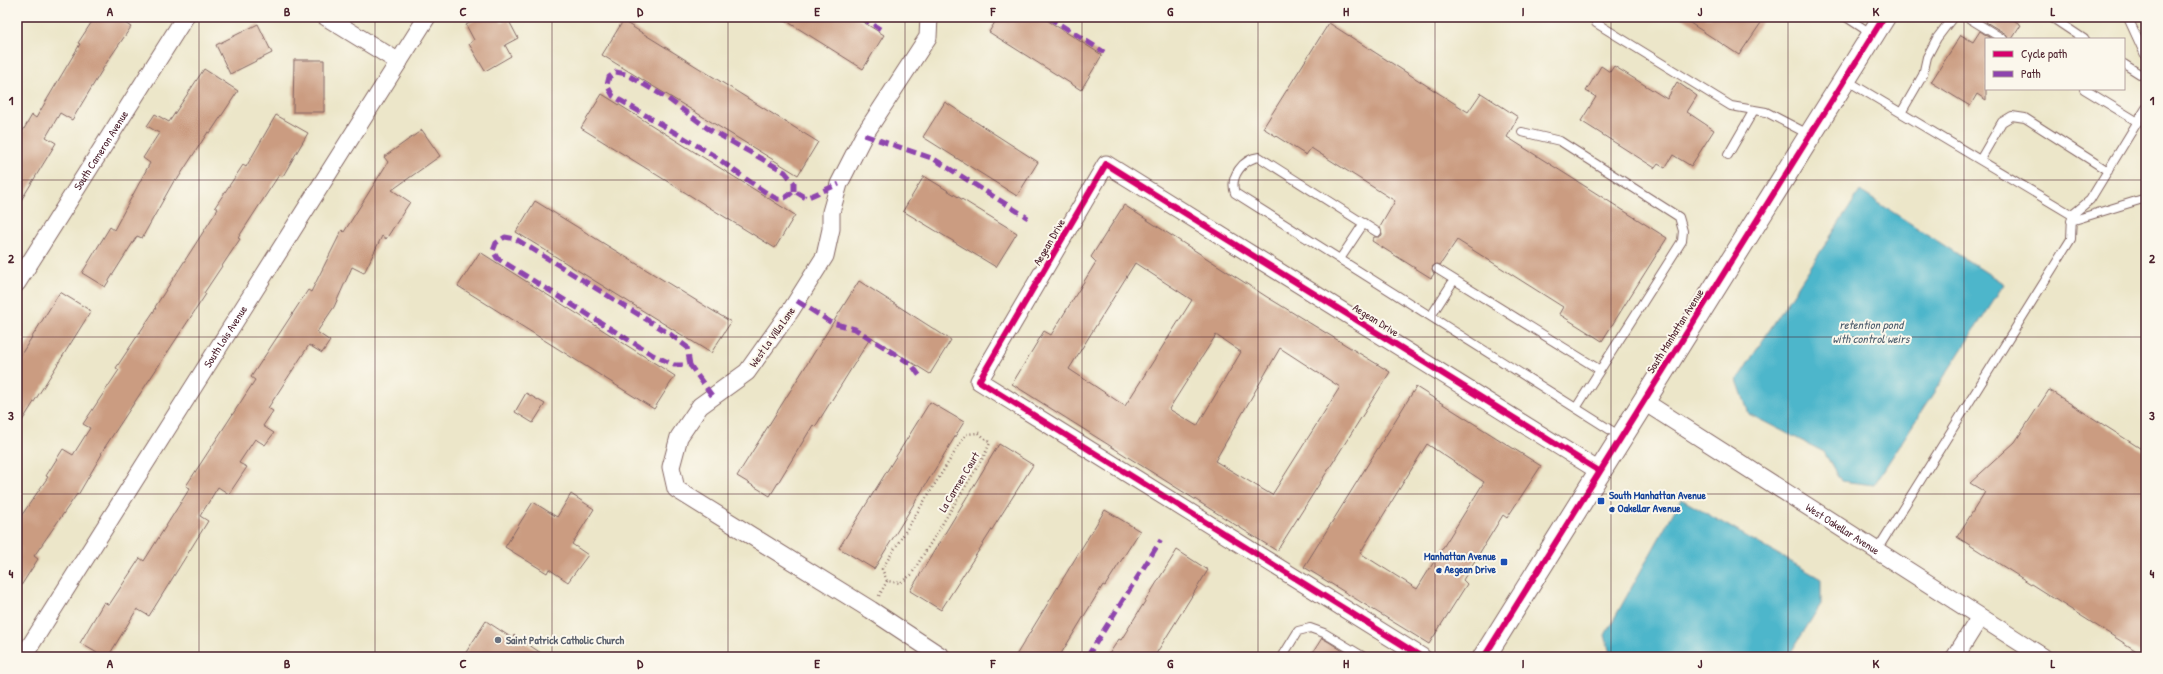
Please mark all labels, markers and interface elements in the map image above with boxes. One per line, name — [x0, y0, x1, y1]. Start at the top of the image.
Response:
text: A — [107, 2, 114, 20]
text: B — [284, 2, 291, 20]
text: C — [459, 2, 467, 20]
text: D — [637, 2, 644, 20]
text: E — [814, 2, 820, 20]
text: F — [990, 2, 997, 20]
text: G — [1167, 2, 1174, 20]
text: H — [1343, 2, 1349, 20]
text: I — [1521, 2, 1525, 20]
text: J — [1698, 2, 1703, 20]
text: K — [1873, 2, 1880, 20]
text: L — [2051, 2, 2056, 20]
legend — [1985, 38, 2125, 90]
text: Cycle path — [2021, 45, 2067, 62]
text: Path — [2021, 65, 2041, 82]
text: 1 — [9, 91, 14, 109]
text: 1 — [2150, 91, 2155, 109]
street label: South Cameron Avenue — [71, 107, 131, 193]
street label: Aegean Drive — [1030, 216, 1068, 268]
text: 2 — [8, 249, 15, 267]
text: 2 — [2149, 249, 2156, 267]
street label: South Manhattan Avenue — [1643, 286, 1707, 376]
street label: Aegean Drive — [1350, 300, 1402, 340]
street label: South Lois Avenue — [201, 302, 250, 370]
street label: West La Villa Lane — [746, 304, 798, 370]
water label: retention pond with control weirs — [1833, 316, 1911, 347]
text: 3 — [8, 406, 14, 424]
text: 3 — [2149, 406, 2155, 424]
street label: La Carmen Court — [936, 449, 983, 515]
place label: South Manhattan Avenue @ Oakellar Avenue — [1609, 488, 1706, 515]
marker: South Manhattan Avenue @ Oakellar Avenue — [1596, 496, 1606, 506]
street label: West Oakellar Avenue — [1803, 500, 1883, 558]
place label: Manhattan Avenue @ Aegean Drive — [1424, 549, 1497, 577]
marker: Manhattan Avenue @ Aegean Drive — [1499, 557, 1509, 567]
text: 4 — [9, 564, 14, 582]
text: 4 — [2150, 564, 2155, 582]
place label: Saint Patrick Catholic Church — [506, 633, 624, 647]
marker: Saint Patrick Catholic Church — [493, 635, 503, 645]
text: A — [107, 654, 114, 672]
text: B — [284, 654, 291, 672]
text: C — [459, 654, 467, 672]
text: D — [637, 654, 644, 672]
text: E — [814, 654, 820, 672]
text: F — [990, 654, 997, 672]
text: G — [1167, 654, 1174, 672]
text: H — [1343, 654, 1349, 672]
text: I — [1521, 654, 1525, 672]
text: J — [1698, 654, 1703, 672]
text: K — [1873, 654, 1880, 672]
text: L — [2051, 654, 2056, 672]

